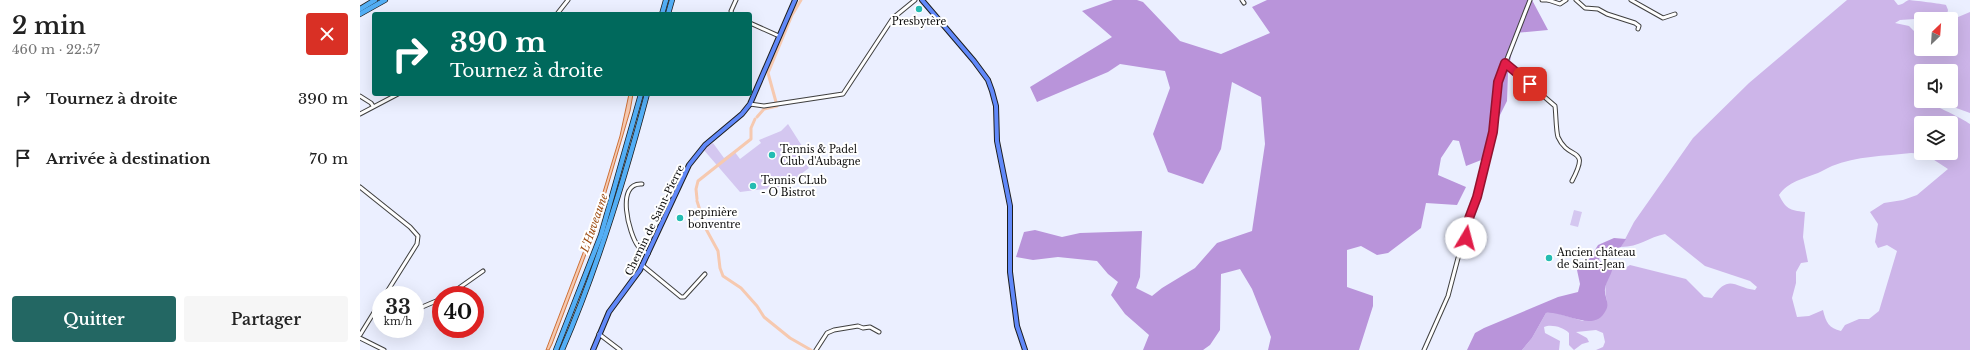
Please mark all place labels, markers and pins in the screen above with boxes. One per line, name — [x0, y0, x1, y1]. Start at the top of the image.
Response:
marker: Presbytère — [914, 4, 924, 14]
place label: Presbytère — [892, 15, 946, 28]
pin — [1513, 67, 1547, 101]
place label: Tennis & Padel Club d'Aubagne — [780, 143, 861, 168]
marker: Tennis & Padel Club d'Aubagne — [767, 150, 777, 160]
place label: Tennis CLub - O Bistrot — [761, 174, 827, 199]
marker: Tennis CLub - O Bistrot — [748, 181, 758, 191]
place label: pepinière bonventre — [687, 206, 741, 231]
marker: pepinière bonventre — [675, 213, 685, 223]
place label: Ancien château de Saint-Jean — [1556, 246, 1636, 271]
marker: Ancien château de Saint-Jean — [1544, 253, 1554, 263]

